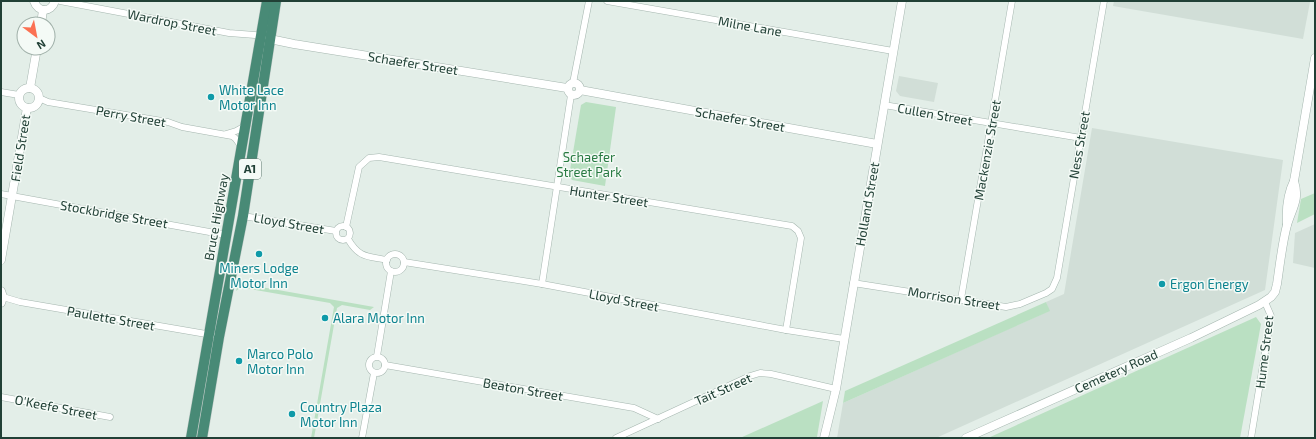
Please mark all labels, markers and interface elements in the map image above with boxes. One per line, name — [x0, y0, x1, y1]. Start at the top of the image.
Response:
street label: Wardrop Street — [126, 5, 218, 39]
street label: Milne Lane — [717, 13, 783, 39]
north arrow — [16, 16, 56, 56]
text: N — [35, 37, 48, 53]
street label: Schaefer Street — [367, 48, 459, 78]
place label: White Lace Motor Inn — [219, 82, 284, 113]
marker: White Lace Motor Inn — [206, 92, 216, 102]
street label: Mackenzie Street — [970, 98, 1004, 201]
street label: Cullen Street — [896, 100, 974, 128]
street label: Perry Street — [95, 102, 167, 130]
street label: Schaefer Street — [694, 103, 786, 135]
street label: Ness Street — [1065, 110, 1093, 180]
street label: Field Street — [7, 113, 33, 183]
park label: Schaefer Street Park — [556, 149, 622, 180]
road number: A1 — [239, 159, 261, 179]
street label: Holland Street — [852, 161, 882, 247]
street label: Bruce Highway — [200, 172, 232, 262]
street label: Hunter Street — [568, 182, 650, 210]
street label: Stockbridge Street — [59, 197, 169, 231]
street label: Lloyd Street — [253, 209, 325, 237]
marker: Miners Lodge Motor Inn — [254, 249, 264, 259]
place label: Miners Lodge Motor Inn — [219, 260, 299, 291]
place label: Ergon Energy — [1170, 276, 1249, 292]
marker: Ergon Energy — [1157, 279, 1167, 289]
street label: Morrison Street — [907, 283, 1001, 313]
street label: Lloyd Street — [588, 285, 660, 315]
street label: Paulette Street — [66, 302, 156, 334]
place label: Alara Motor Inn — [333, 310, 425, 326]
marker: Alara Motor Inn — [320, 313, 330, 323]
street label: Hume Street — [1252, 315, 1276, 389]
place label: Marco Polo Motor Inn — [247, 346, 313, 377]
street label: Cemetery Road — [1072, 346, 1160, 396]
marker: Marco Polo Motor Inn — [234, 356, 244, 366]
street label: Tait Street — [692, 369, 754, 409]
street label: Beaton Street — [482, 374, 564, 404]
street label: O'Keefe Street — [13, 391, 99, 423]
place label: Country Plaza Motor Inn — [300, 399, 382, 430]
marker: Country Plaza Motor Inn — [287, 409, 297, 419]

